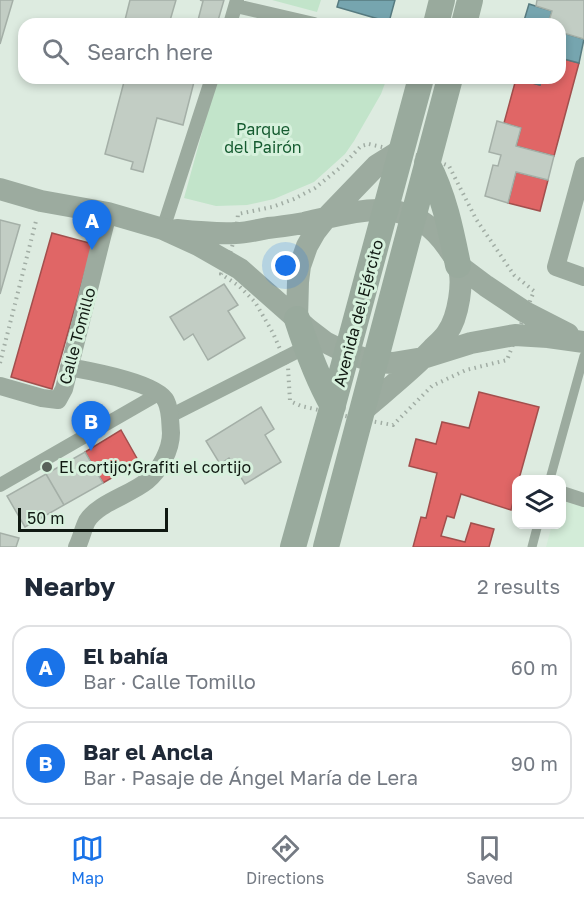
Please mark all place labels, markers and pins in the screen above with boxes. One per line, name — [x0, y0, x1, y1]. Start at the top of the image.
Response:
pin: A — [72, 200, 112, 250]
pin: B — [72, 402, 110, 451]
place label: El cortijo;Grafiti el cortijo — [59, 457, 251, 477]
marker: El cortijo;Grafiti el cortijo — [40, 460, 54, 474]

